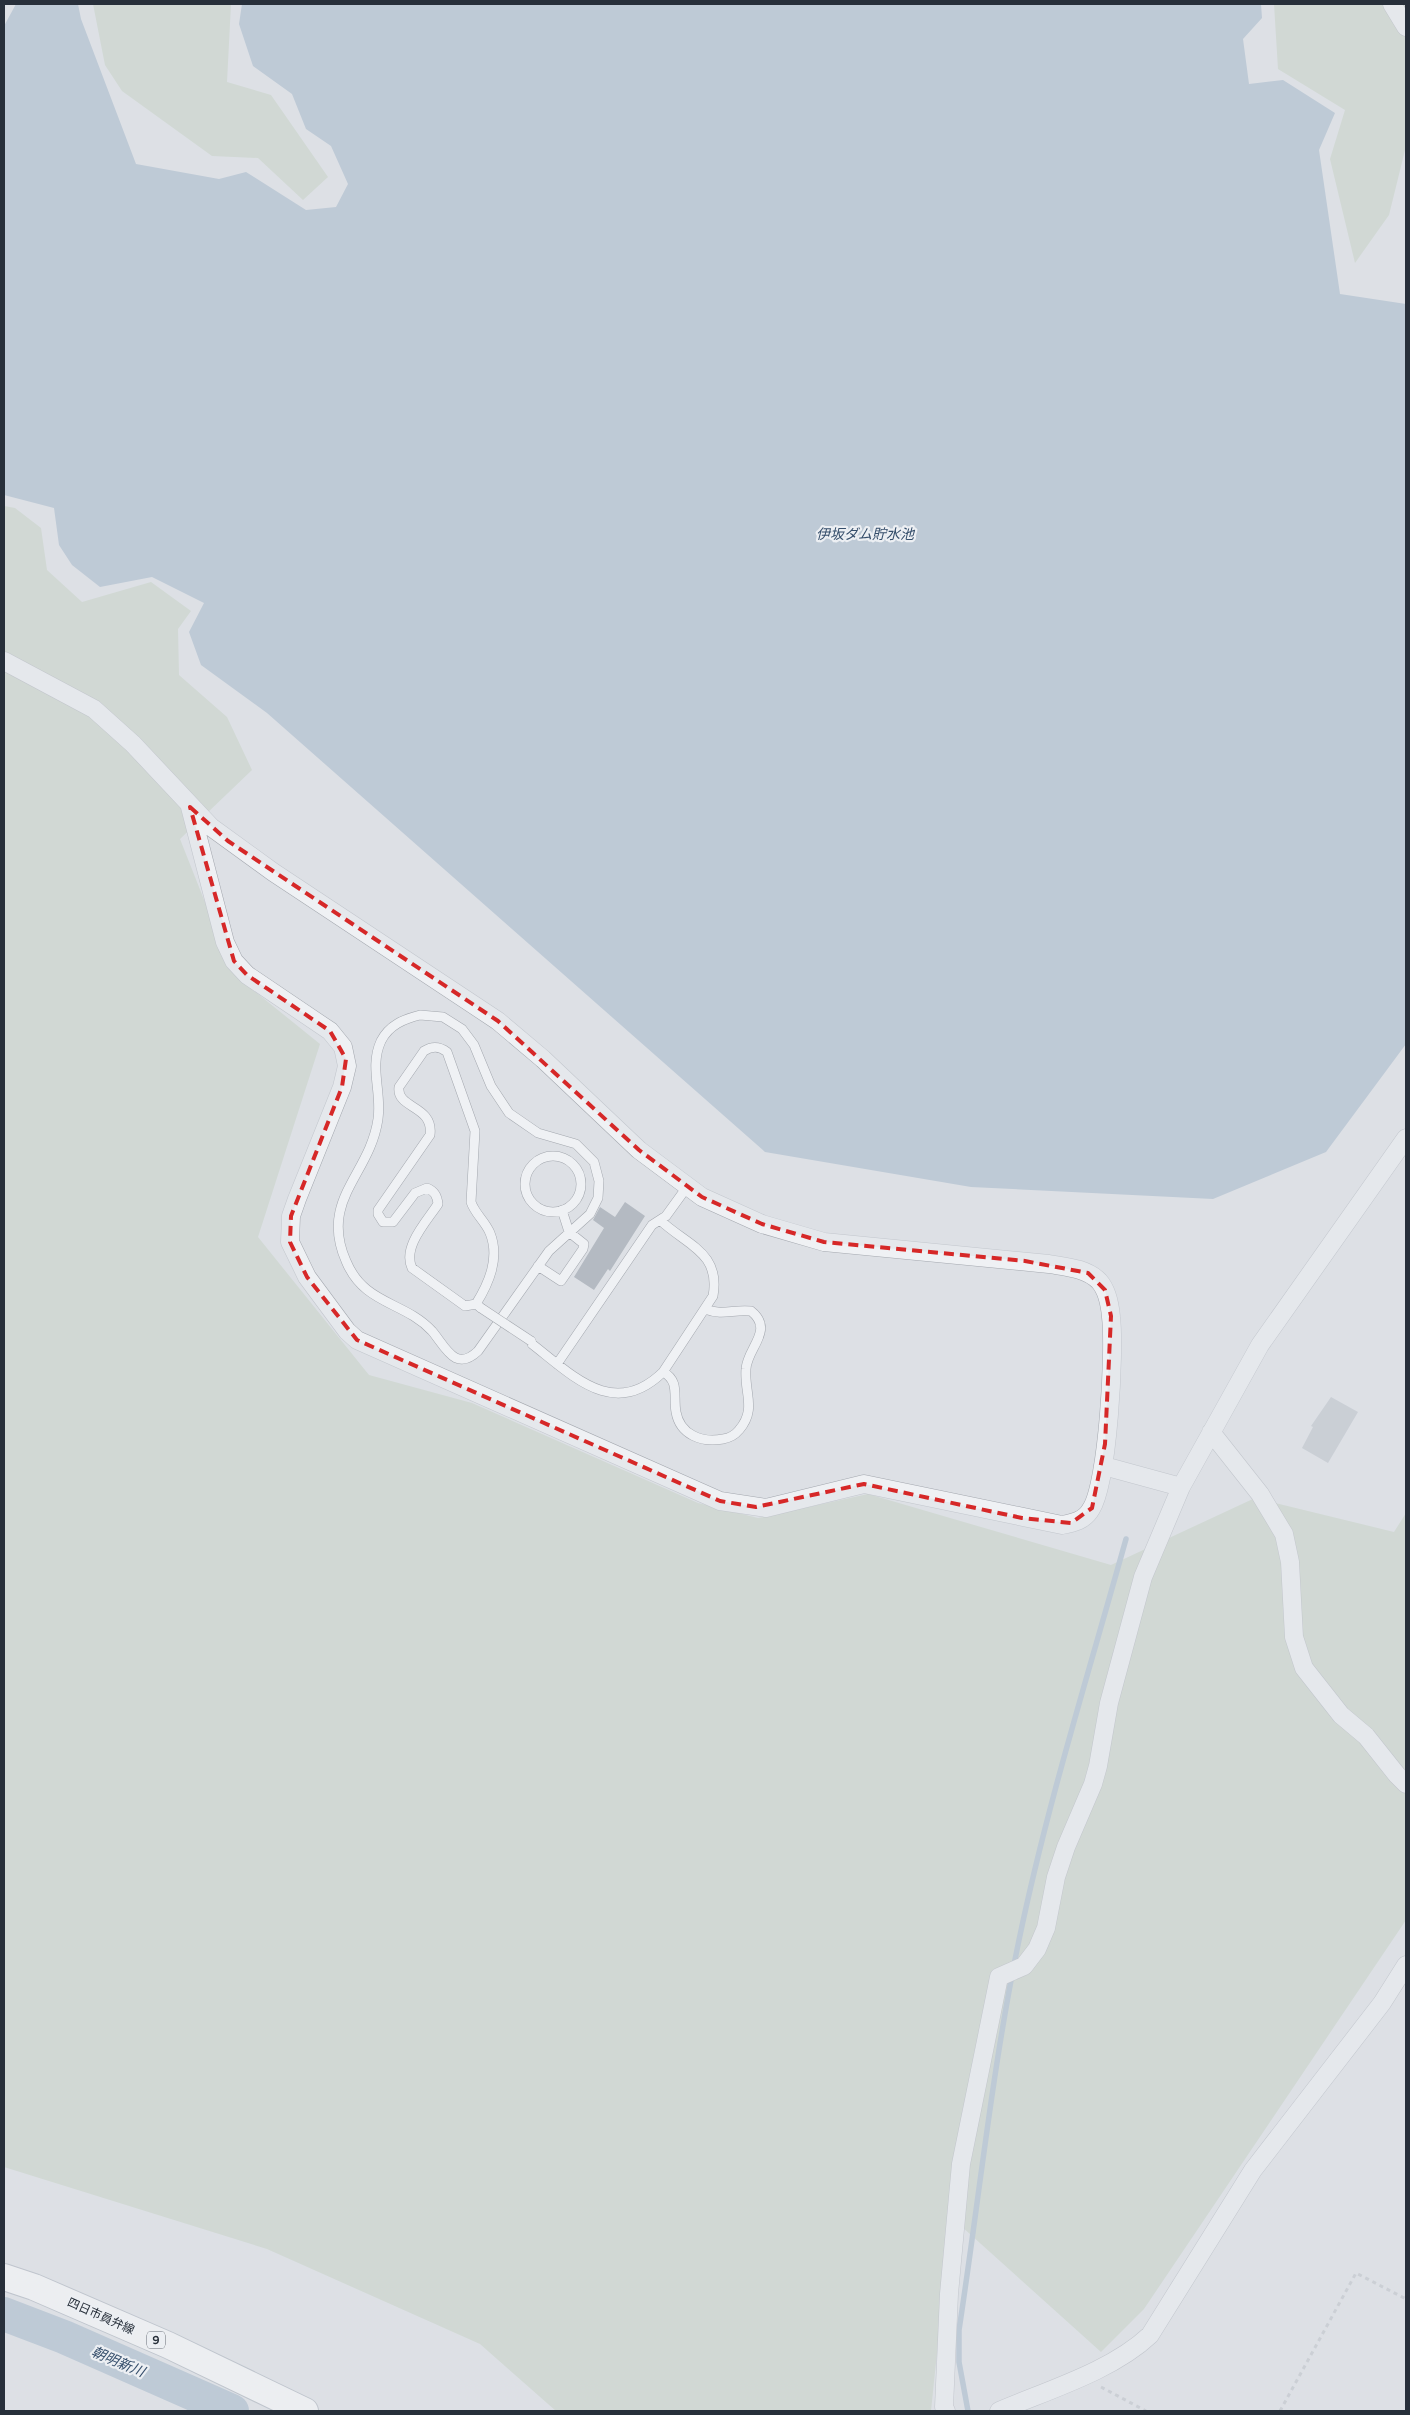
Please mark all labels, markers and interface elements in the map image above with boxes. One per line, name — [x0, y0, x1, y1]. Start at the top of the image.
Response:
water label: 伊坂ダム貯水池 — [816, 526, 916, 543]
street label: 四日市員弁線 — [65, 2295, 137, 2337]
road number: 9 — [147, 2332, 165, 2348]
water label: 朝明新川 — [89, 2343, 149, 2382]

